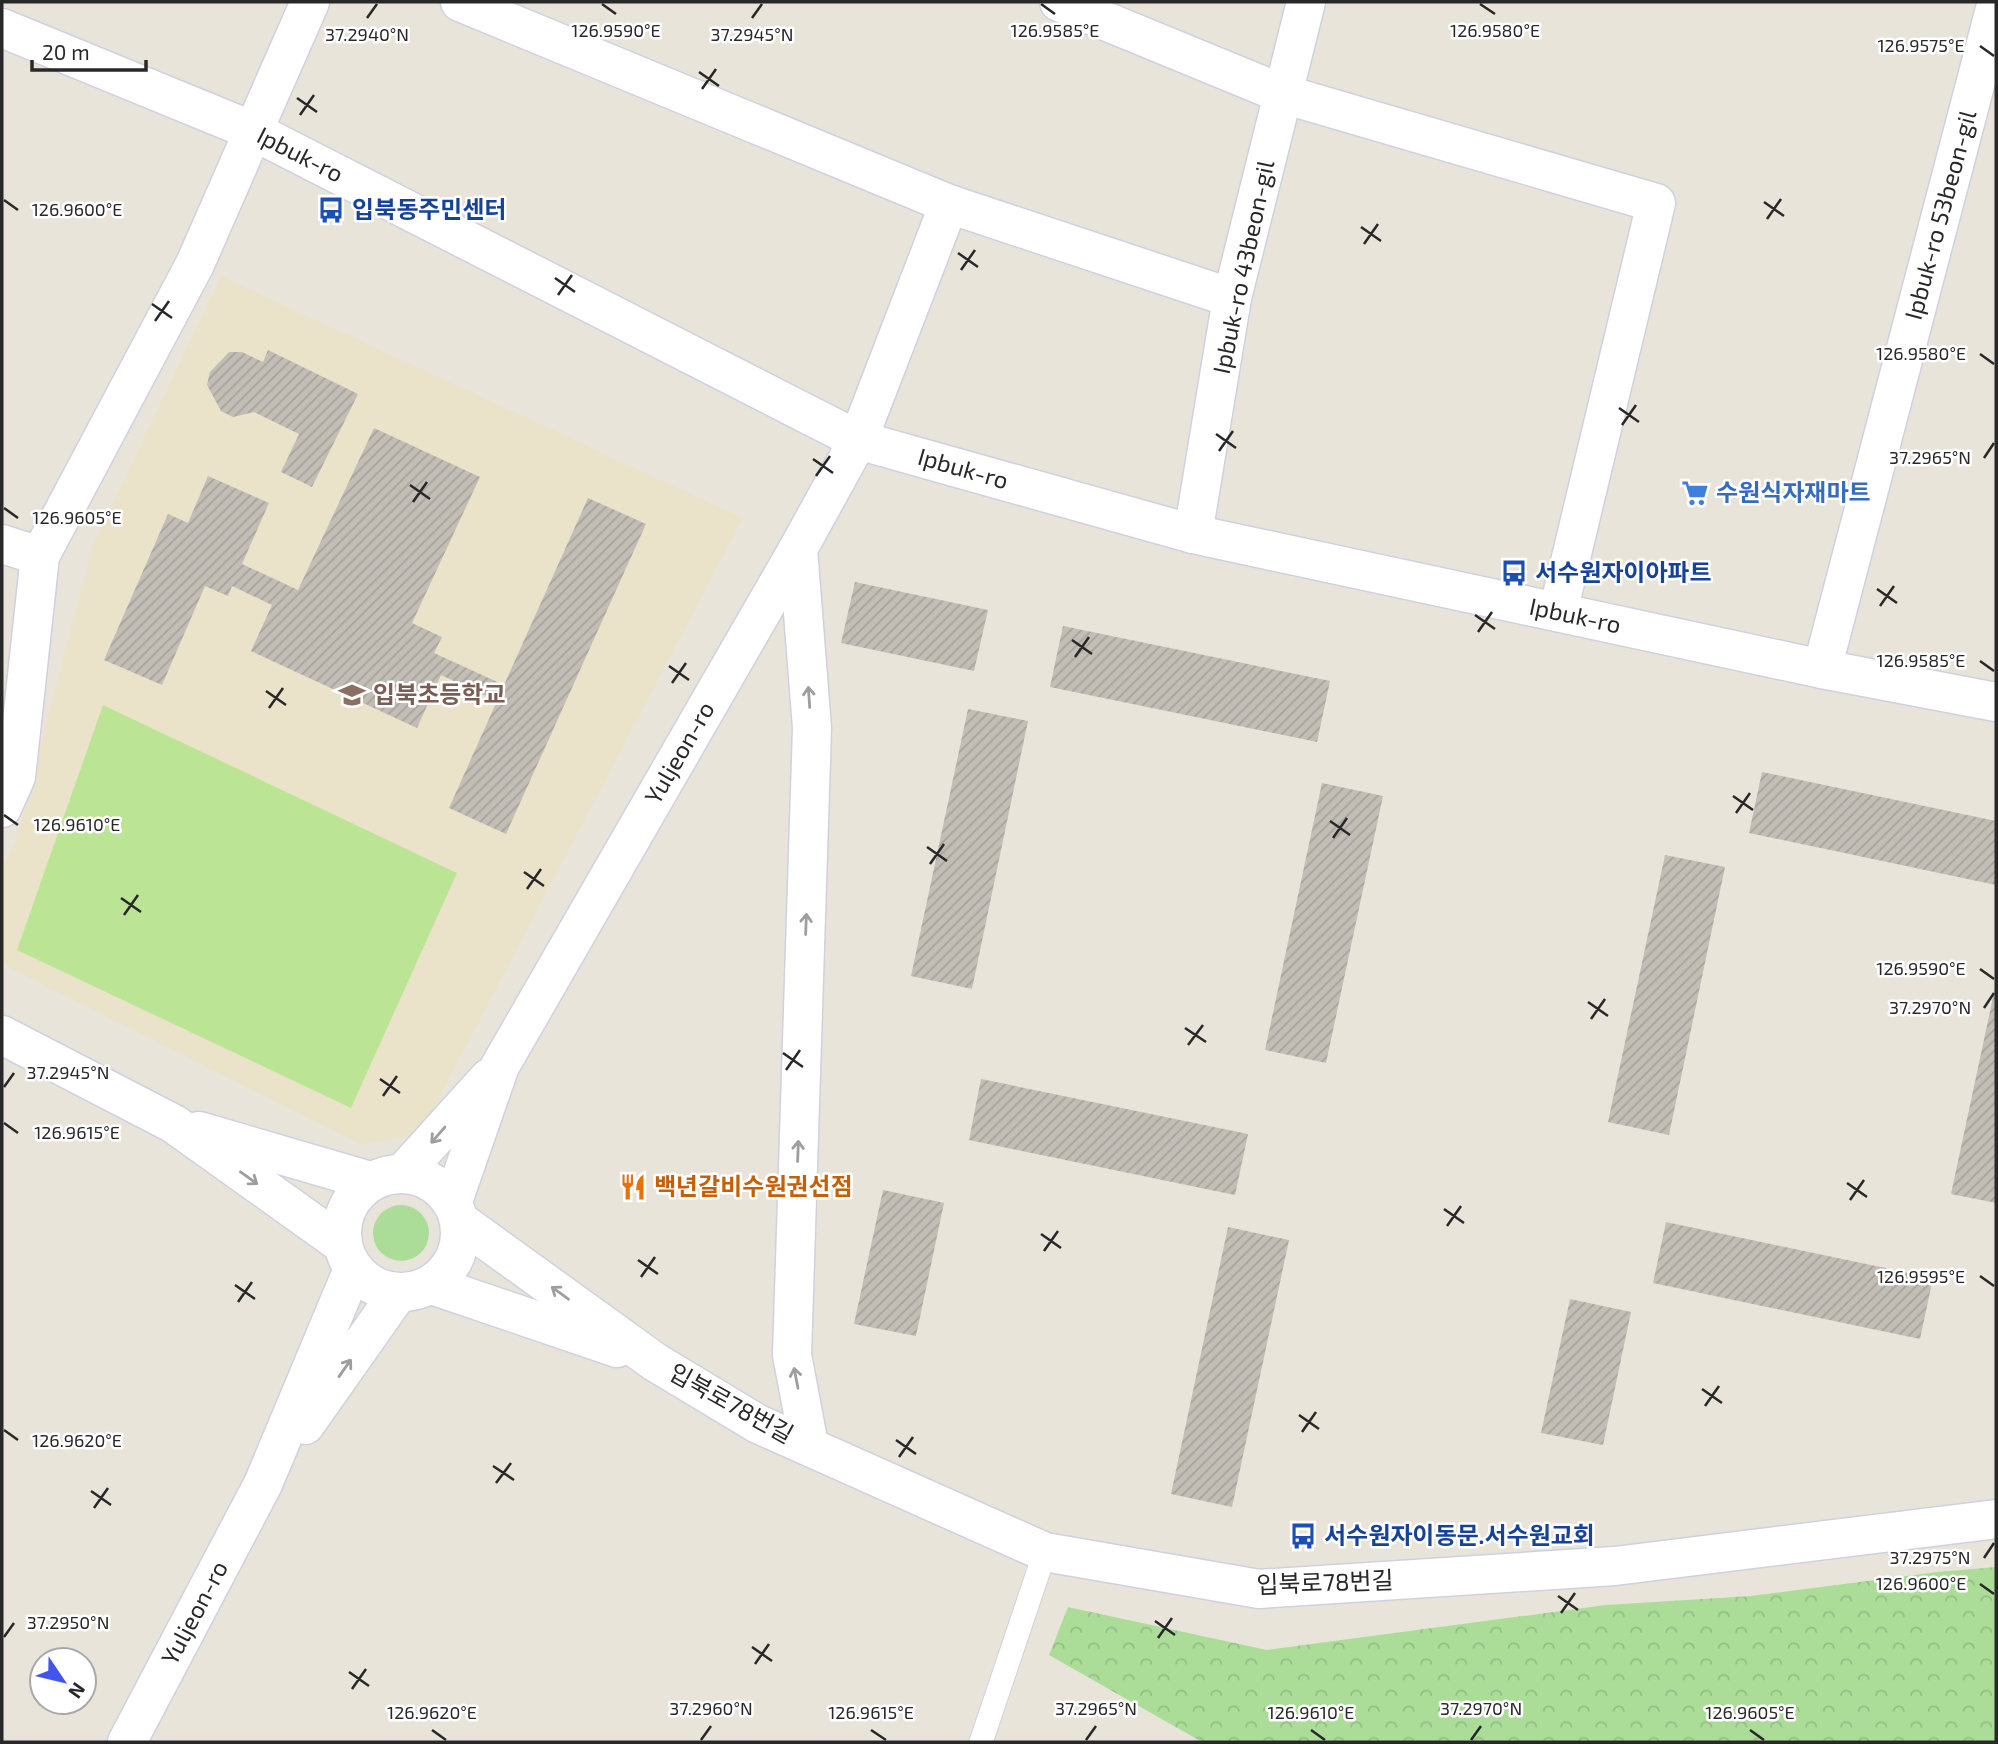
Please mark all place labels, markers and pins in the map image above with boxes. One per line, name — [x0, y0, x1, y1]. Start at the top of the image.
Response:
place label: 입북동주민센터 — [352, 194, 507, 223]
bus stop icon: 입북동주민센터 — [316, 195, 346, 225]
place label: 수원식자재마트 — [1716, 477, 1871, 506]
supermarket icon: 수원식자재마트 — [1680, 478, 1710, 508]
place label: 서수원자이아파트 — [1535, 557, 1712, 586]
bus stop icon: 서수원자이아파트 — [1499, 558, 1529, 588]
place label: 입북초등학교 — [373, 679, 505, 708]
school or university icon: 입북초등학교 — [337, 680, 367, 710]
place label: 백년갈비수원권선점 — [654, 1171, 853, 1200]
restaurant icon: 백년갈비수원권선점 — [618, 1172, 648, 1202]
place label: 서수원자이동문.서수원교회 — [1324, 1520, 1595, 1549]
bus stop icon: 서수원자이동문.서수원교회 — [1288, 1521, 1318, 1551]

